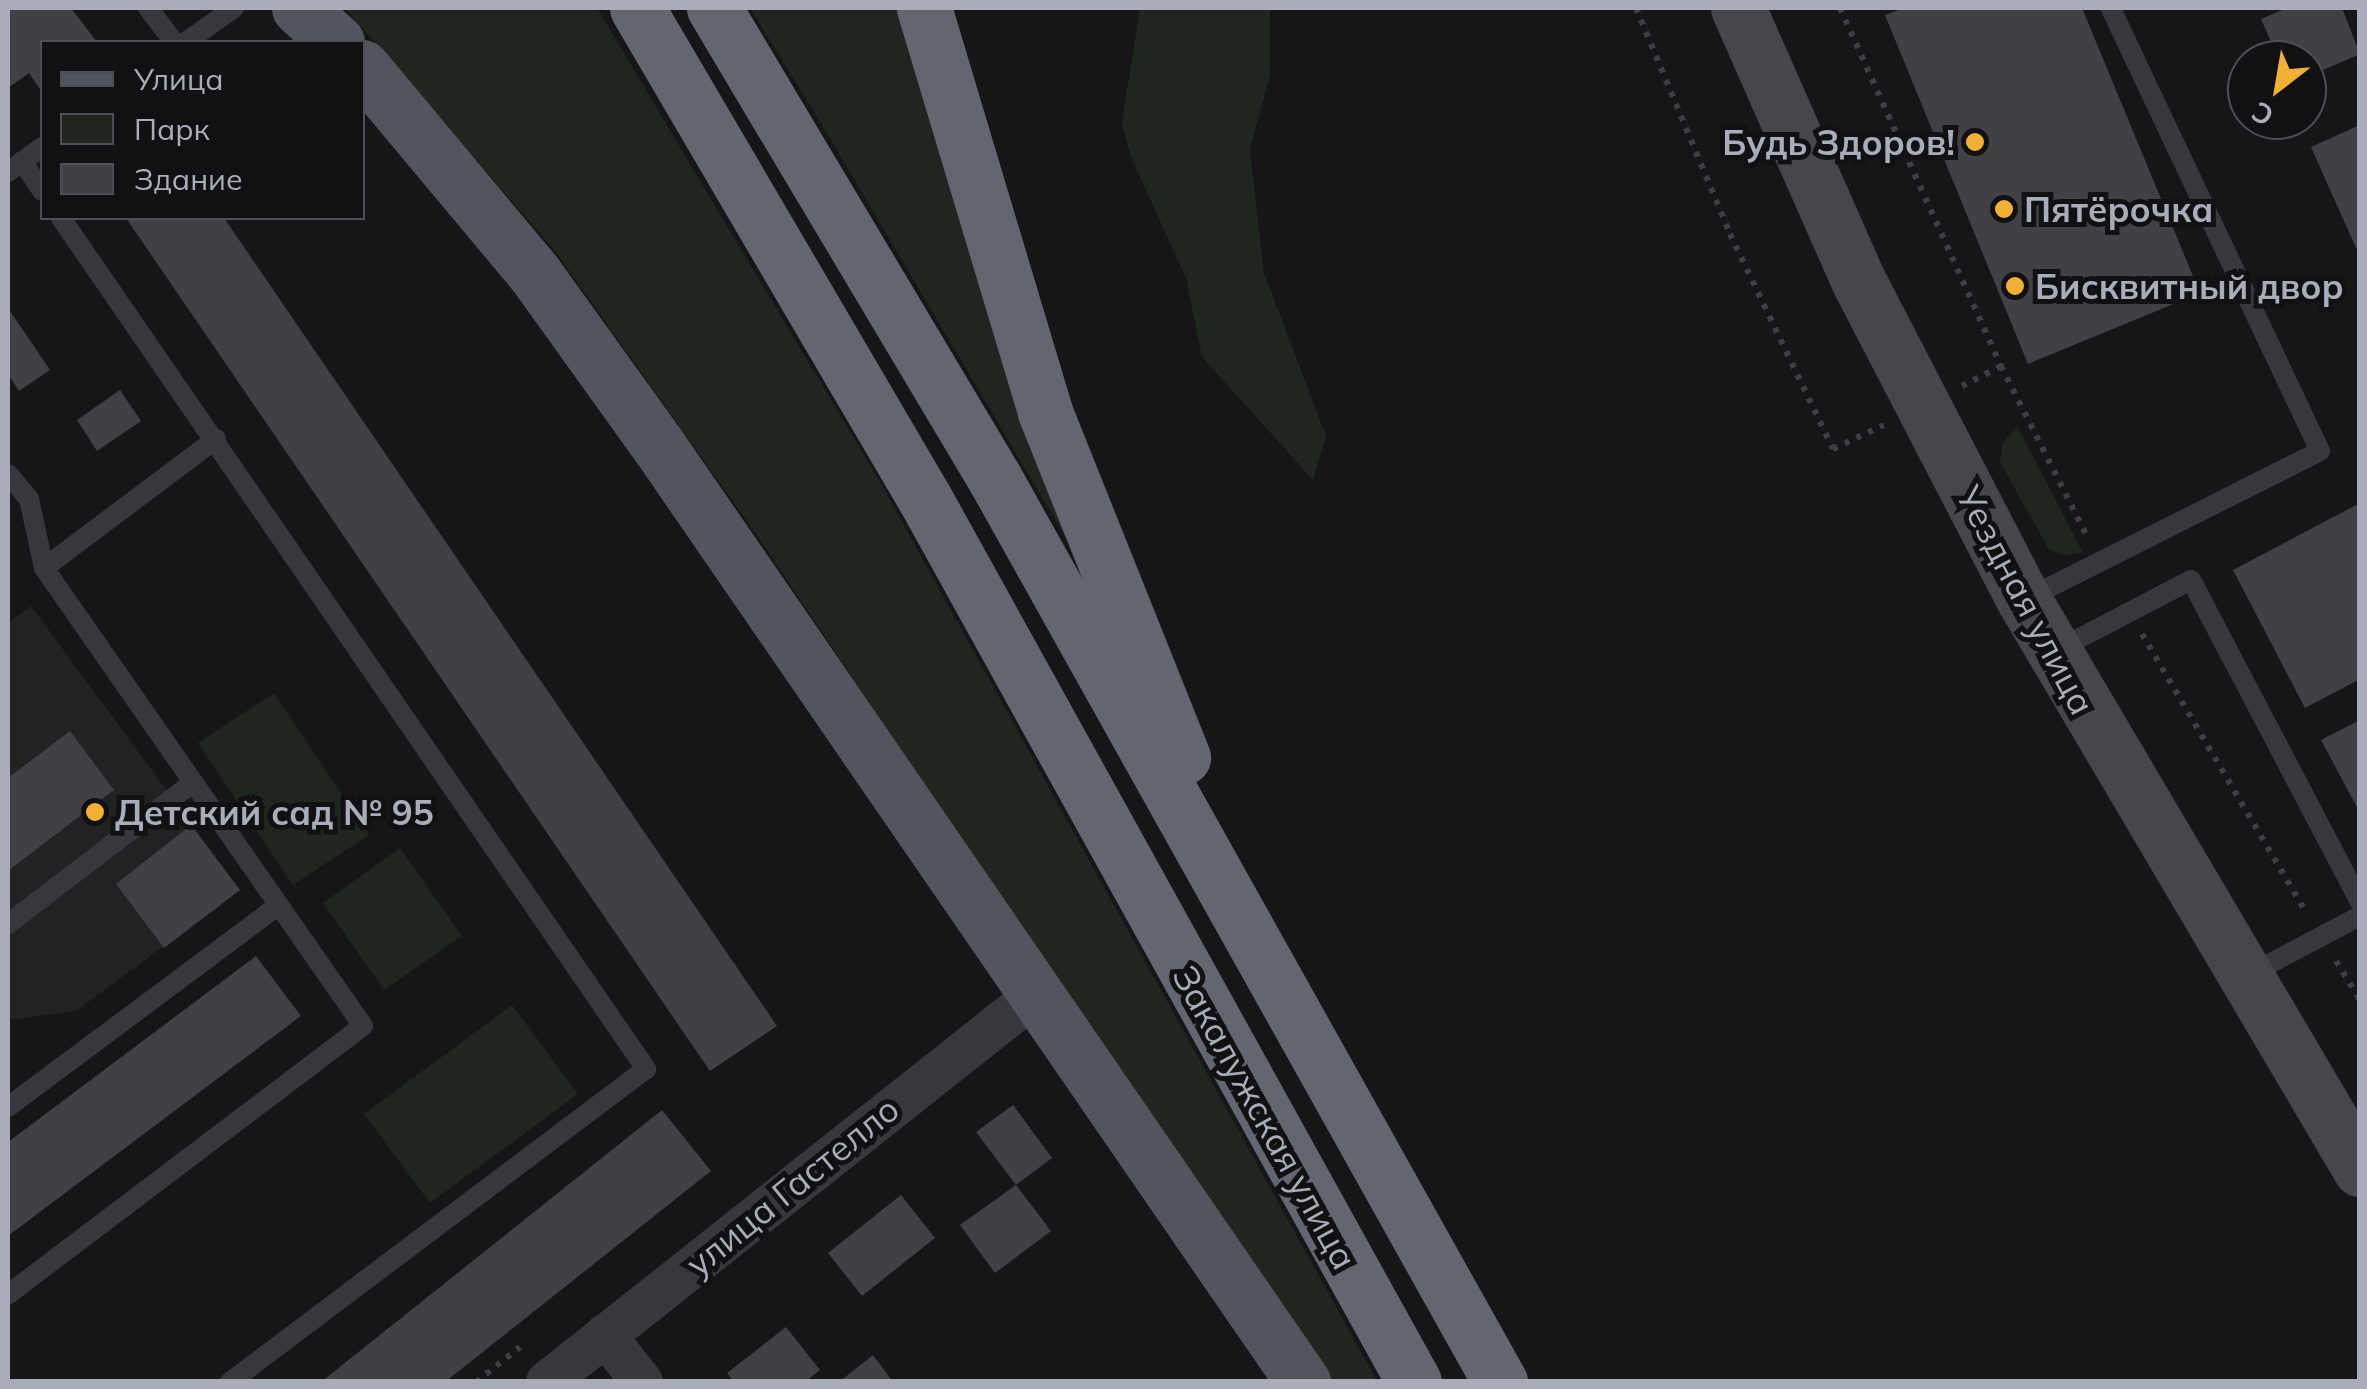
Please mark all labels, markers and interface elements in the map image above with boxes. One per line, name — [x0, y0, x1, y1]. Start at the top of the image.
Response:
legend — [40, 40, 365, 220]
north arrow — [2227, 40, 2327, 140]
text: Улица — [134, 60, 224, 98]
text: С — [2245, 94, 2280, 134]
text: Парк — [134, 110, 210, 148]
place label: Будь Здоров! — [1722, 121, 1955, 163]
marker: Будь Здоров! — [1964, 131, 1986, 153]
text: Здание — [134, 160, 243, 198]
place label: Пятёрочка — [2024, 188, 2213, 230]
marker: Пятёрочка — [1993, 198, 2015, 220]
place label: Бисквитный двор — [2035, 265, 2344, 307]
marker: Бисквитный двор — [2004, 275, 2026, 297]
street label: Уездная улица — [1948, 479, 2104, 721]
place label: Детский сад № 95 — [115, 791, 434, 833]
marker: Детский сад № 95 — [84, 801, 106, 823]
street label: Закалужская улица — [1164, 958, 1366, 1276]
street label: улица Гастелло — [677, 1087, 907, 1285]

